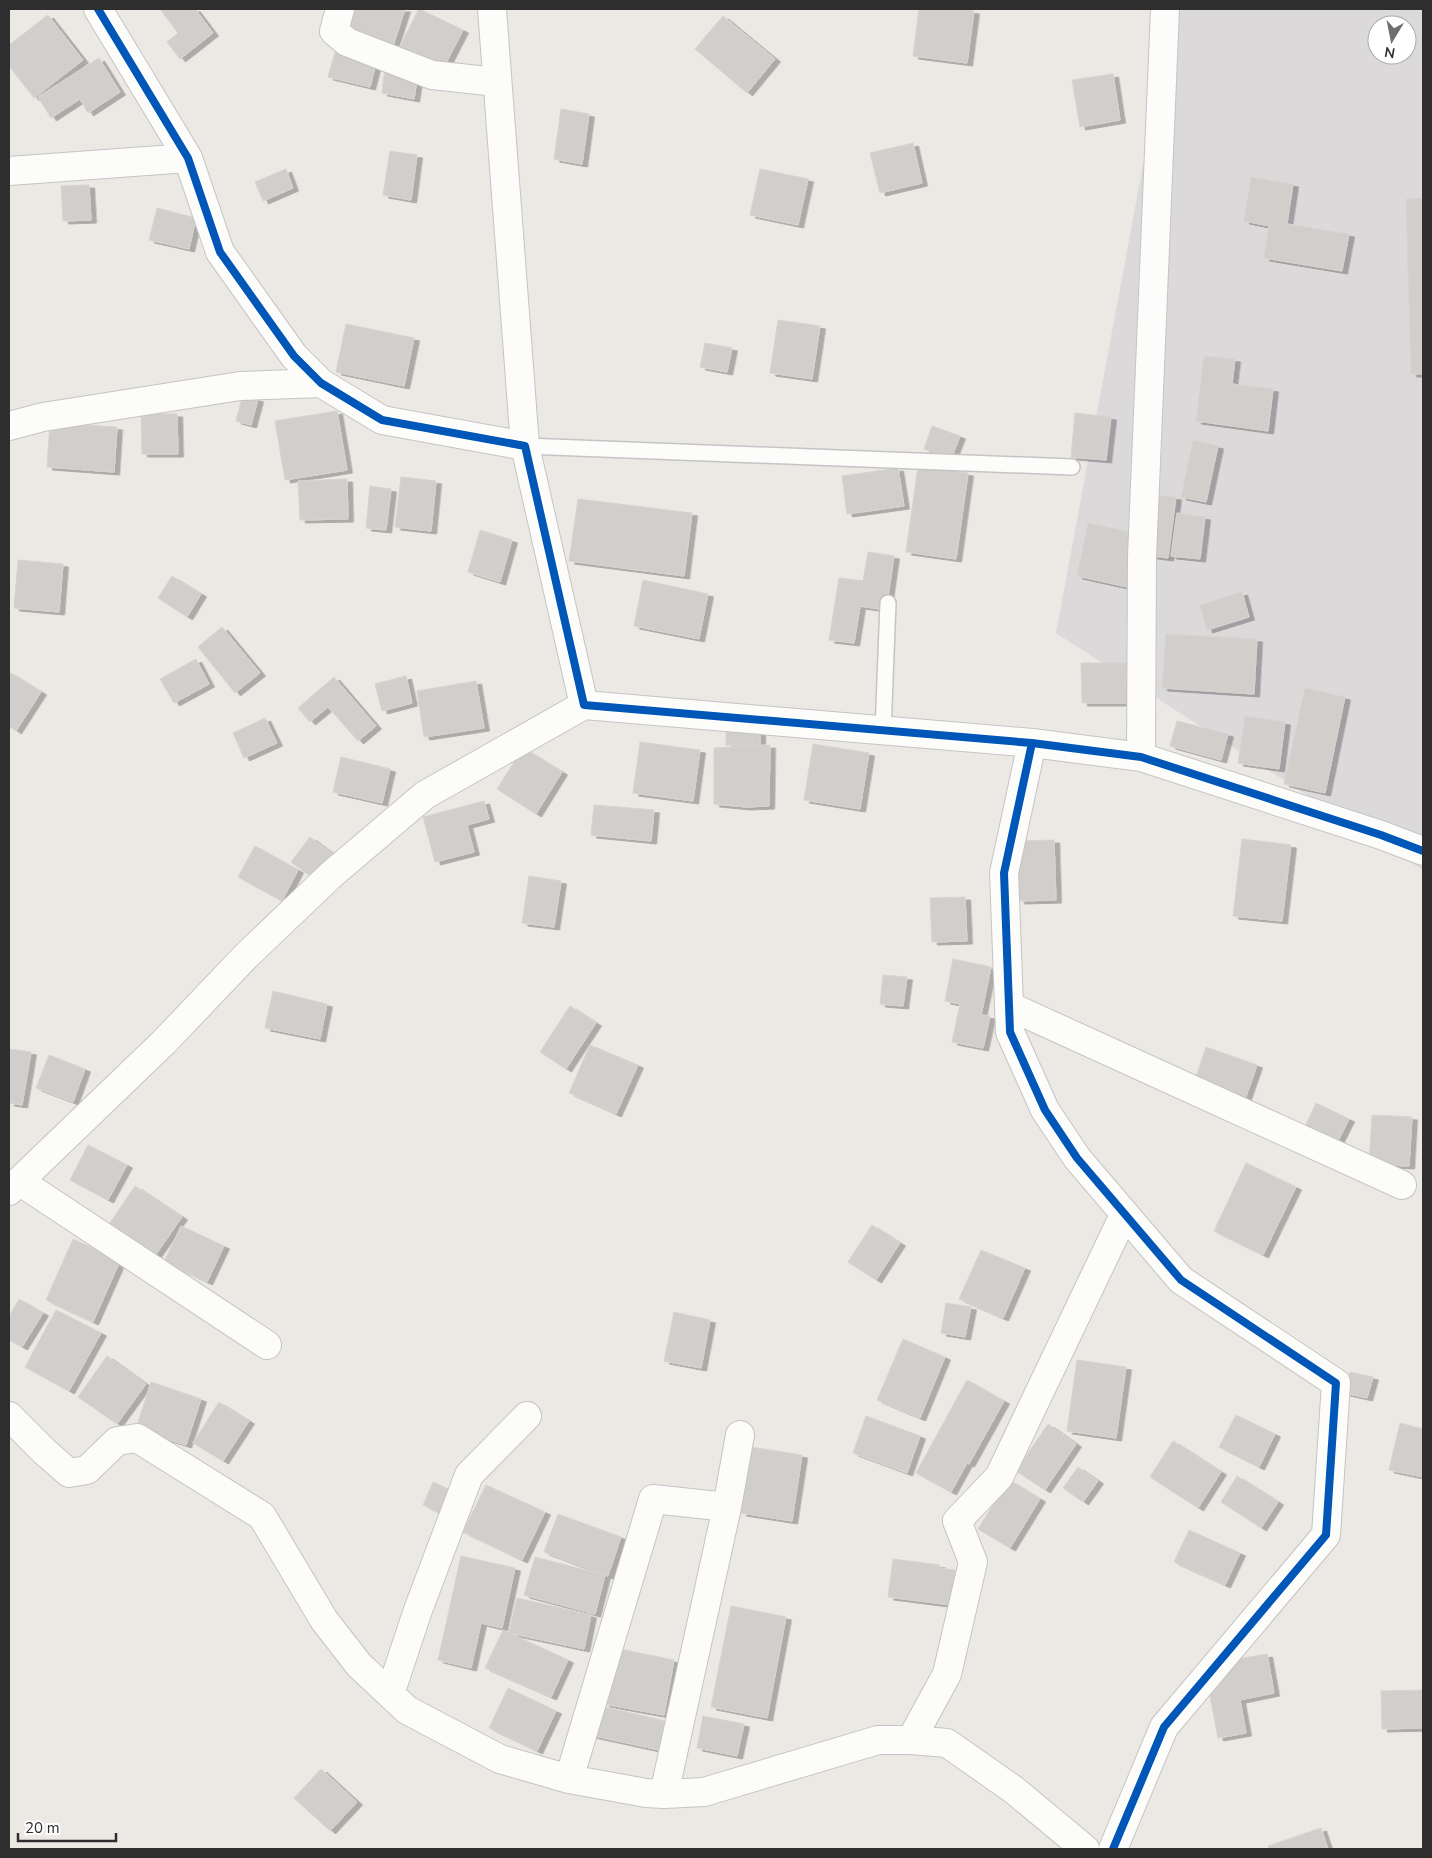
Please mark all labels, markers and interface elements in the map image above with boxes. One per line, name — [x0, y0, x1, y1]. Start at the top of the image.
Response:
north arrow — [1367, 15, 1417, 65]
text: N — [1383, 42, 1397, 63]
scale bar — [18, 1810, 115, 1842]
text: 20 m — [25, 1818, 60, 1838]

